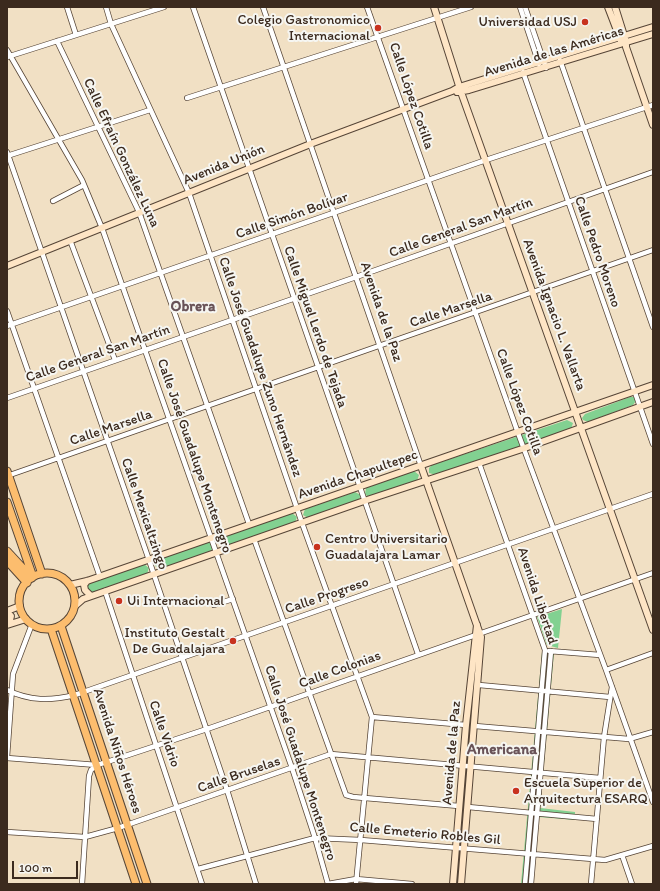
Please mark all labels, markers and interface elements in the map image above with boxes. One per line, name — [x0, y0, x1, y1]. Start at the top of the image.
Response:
place label: Colegio Gastronomico Internacional — [238, 12, 370, 44]
place label: Universidad USJ — [479, 14, 577, 30]
marker: Universidad USJ — [580, 17, 590, 27]
marker: Colegio Gastronomico Internacional — [373, 23, 383, 33]
street label: Avenida de las Américas — [482, 23, 626, 81]
street label: Calle López Cotilla — [385, 40, 437, 152]
street label: Calle Efraín González Luna — [79, 76, 163, 230]
street label: Avenida Unión — [181, 141, 267, 189]
street label: Calle Simón Bolívar — [234, 189, 350, 243]
street label: Calle General San Martín — [387, 194, 535, 262]
street label: Calle Pedro Moreno — [570, 194, 624, 310]
street label: Avenida Ignacio L. Vallarta — [519, 237, 589, 393]
street label: Calle Miguel Lerdo de Tejada — [279, 244, 351, 410]
street label: Calle José Guadalupe Zuno Hernández — [214, 255, 306, 479]
street label: Avenida de la Paz — [356, 260, 406, 364]
street label: Calle Marsella — [408, 288, 494, 332]
district label: Obrera — [171, 298, 215, 316]
street label: Calle General San Martín — [24, 321, 172, 387]
street label: Calle López Cotilla — [492, 347, 546, 457]
street label: Calle José Guadalupe Montenegro — [153, 357, 235, 555]
street label: Calle Marsella — [68, 406, 154, 450]
street label: Avenida Chapultepec — [296, 447, 420, 503]
street label: Calle Mexicaltzingo — [117, 456, 171, 572]
place label: Centro Universitario Guadalajara Lamar — [325, 531, 448, 564]
marker: Centro Universitario Guadalajara Lamar — [312, 542, 322, 552]
street label: Avenida Libertad — [513, 545, 561, 647]
street label: Calle Progreso — [283, 574, 371, 618]
place label: Ui Internacional — [127, 593, 224, 609]
marker: Ui Internacional — [114, 596, 124, 606]
place label: Instituto Gestalt De Guadalajara — [124, 625, 225, 658]
marker: Instituto Gestalt De Guadalajara — [228, 636, 238, 646]
street label: Calle Colonias — [297, 647, 383, 693]
street label: Calle José Guadalupe Montenegro — [260, 663, 340, 863]
street label: Avenida Niños Héroes — [89, 686, 145, 816]
street label: Calle Vidrio — [145, 698, 183, 770]
street label: Avenida de la Paz — [439, 700, 465, 806]
district label: Americana — [467, 741, 537, 759]
street label: Calle Bruselas — [195, 753, 283, 797]
place label: Escuela Superior de Arquitectura ESARQ — [524, 775, 648, 808]
marker: Escuela Superior de Arquitectura ESARQ — [511, 786, 521, 796]
street label: Calle Emeterio Robles Gil — [349, 819, 501, 849]
scale bar — [14, 853, 80, 879]
text: 100 m — [19, 861, 52, 875]

